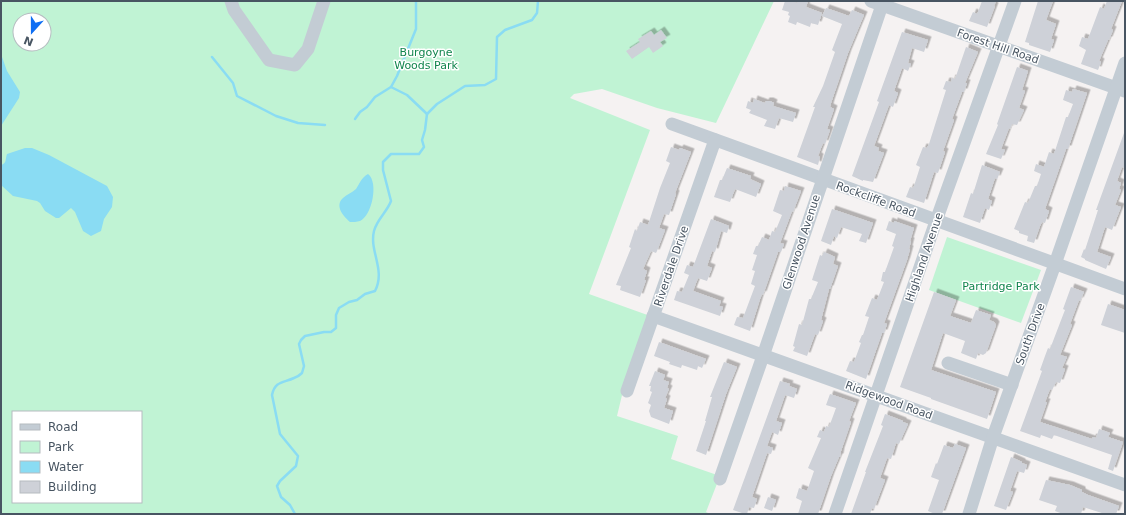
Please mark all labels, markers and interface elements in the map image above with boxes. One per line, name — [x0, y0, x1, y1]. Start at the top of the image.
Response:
north arrow — [12, 12, 52, 52]
street label: Forest Hill Road — [955, 26, 1041, 67]
text: N — [22, 33, 35, 49]
park label: Burgoyne Woods Park — [394, 46, 458, 72]
street label: Rockcliffe Road — [834, 179, 917, 220]
street label: Glenwood Avenue — [780, 193, 823, 291]
street label: Highland Avenue — [903, 211, 946, 303]
street label: Riverdale Drive — [652, 224, 691, 308]
park label: Partridge Park — [962, 280, 1040, 293]
street label: South Drive — [1013, 301, 1048, 367]
street label: Ridgewood Road — [843, 379, 934, 422]
legend — [12, 411, 142, 503]
text: Road — [48, 420, 78, 434]
text: Park — [48, 440, 74, 454]
text: Water — [48, 460, 84, 474]
text: Building — [48, 480, 97, 494]

